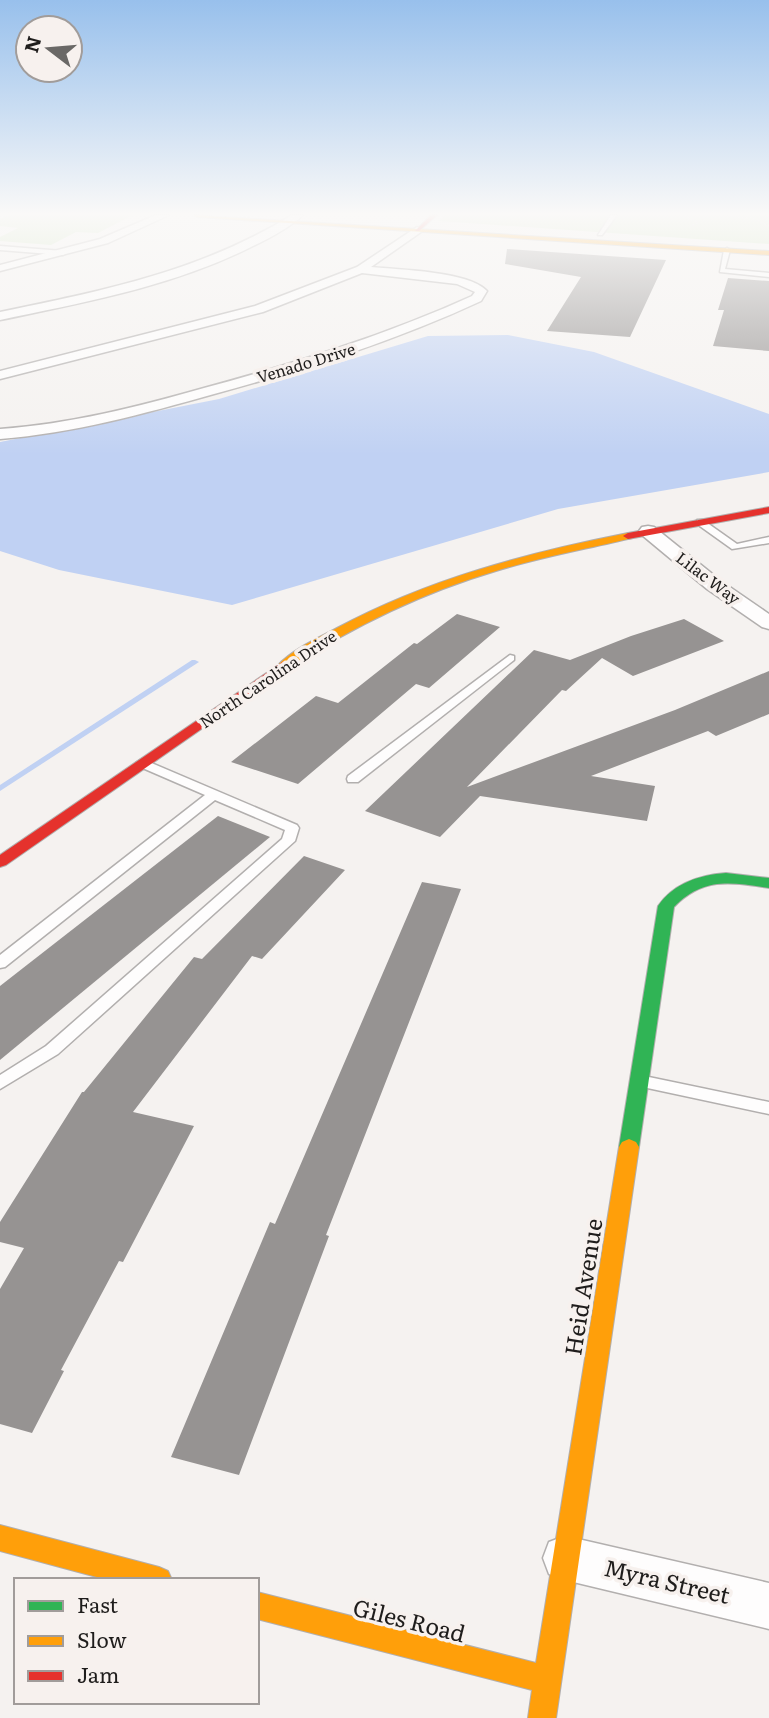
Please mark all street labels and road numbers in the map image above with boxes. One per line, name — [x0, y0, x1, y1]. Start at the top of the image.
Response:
street label: Venado Drive — [254, 336, 358, 388]
street label: Lilac Way — [672, 545, 746, 610]
street label: North Carolina Drive — [194, 623, 341, 733]
street label: Heid Avenue — [554, 1216, 610, 1358]
street label: Myra Street — [601, 1549, 734, 1611]
street label: Giles Road — [350, 1589, 469, 1649]

